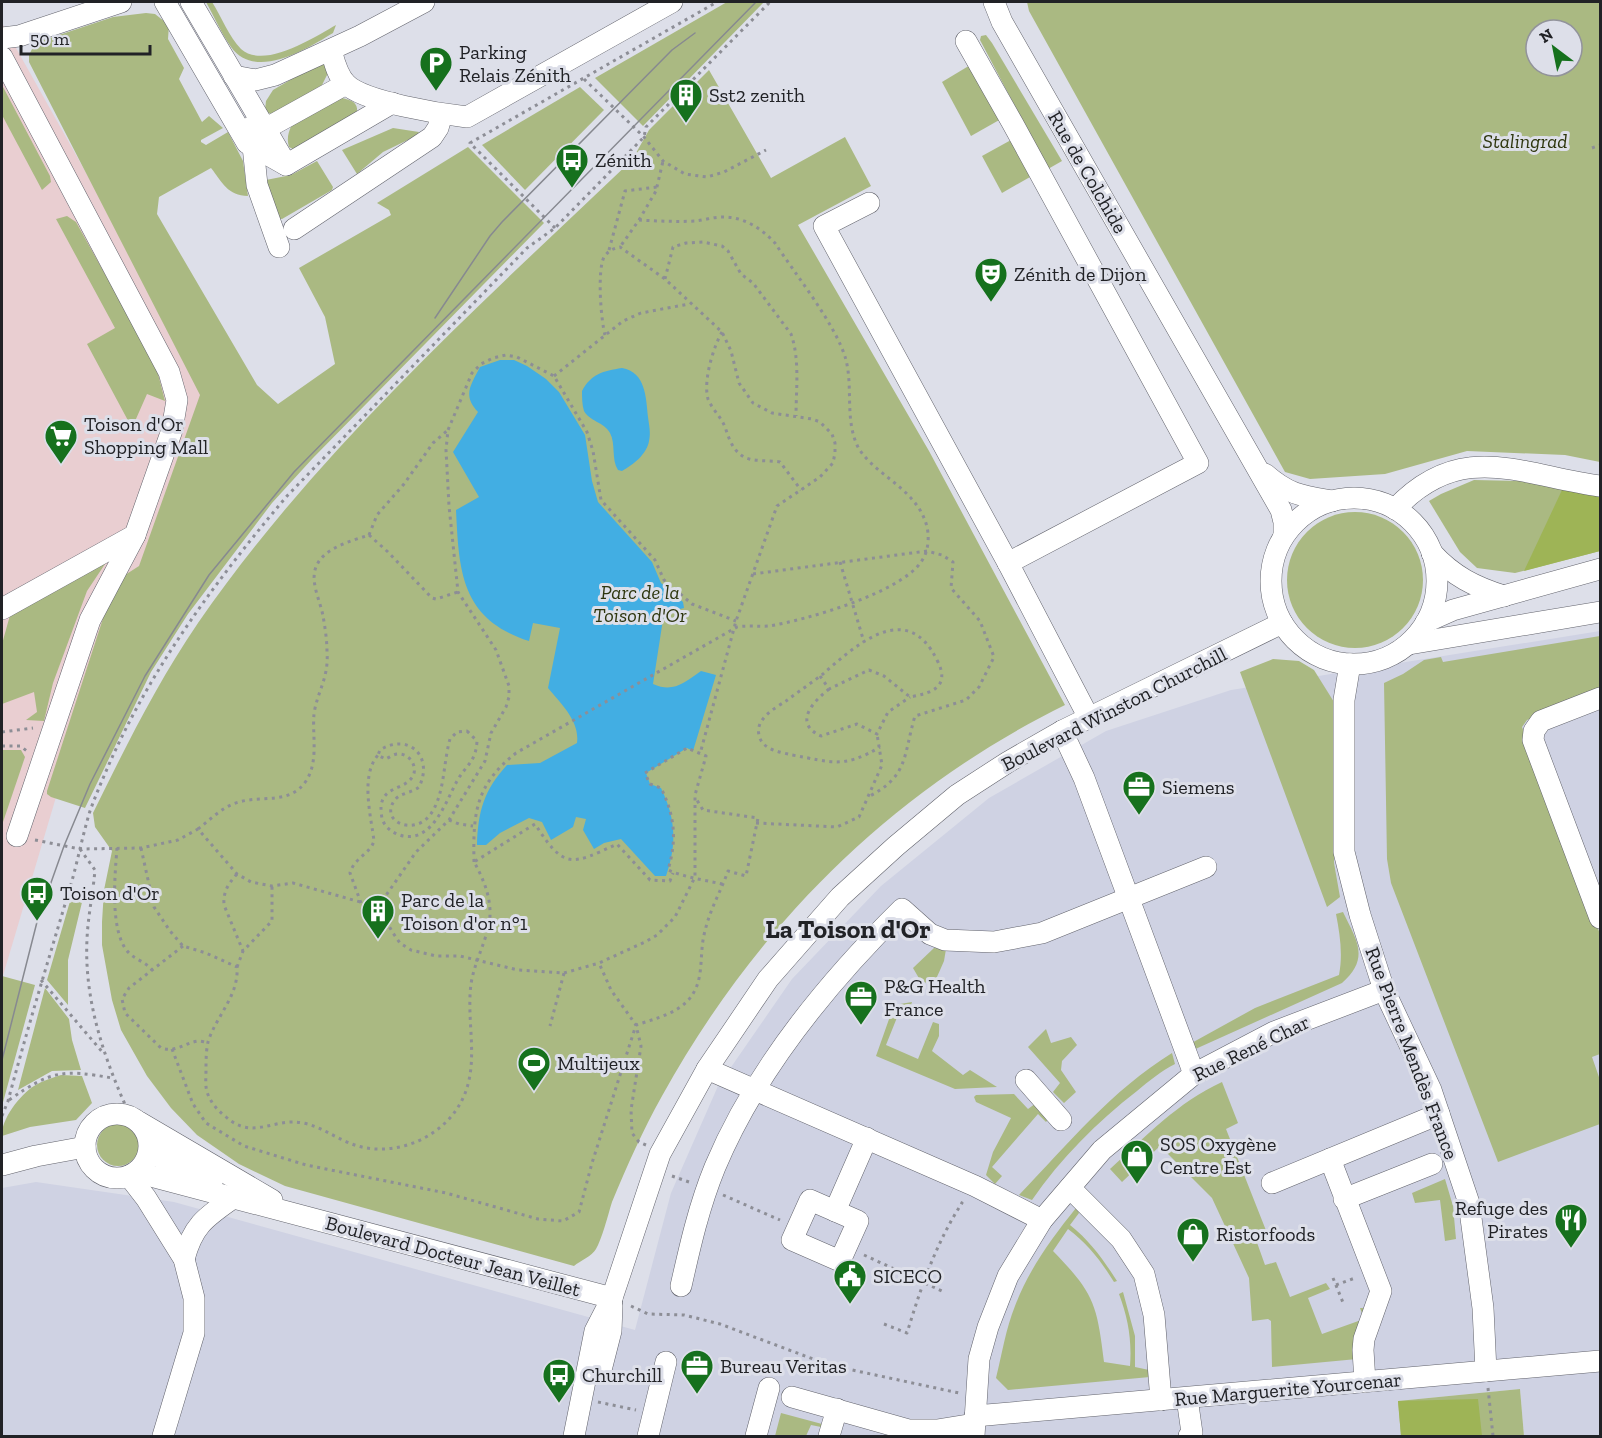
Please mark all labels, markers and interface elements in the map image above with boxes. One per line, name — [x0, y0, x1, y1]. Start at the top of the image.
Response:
scale bar — [21, 18, 150, 56]
north arrow — [1524, 18, 1584, 78]
text: N — [1536, 24, 1557, 47]
text: 50 m — [30, 28, 70, 50]
place label: Parking Relais Zénith — [459, 40, 572, 87]
parking icon: Parking Relais Zénith — [418, 45, 454, 92]
building icon: Sst2 zenith — [668, 77, 704, 124]
place label: Sst2 zenith — [709, 83, 806, 107]
street label: Rue de Colchide — [1043, 107, 1133, 237]
park label: Stalingrad — [1482, 129, 1568, 153]
bus stop icon: Zénith — [554, 142, 590, 189]
place label: Zénith — [595, 148, 652, 172]
theatre icon: Zénith de Dijon — [973, 256, 1009, 303]
place label: Zénith de Dijon — [1014, 262, 1147, 286]
place label: Toison d'Or Shopping Mall — [84, 412, 208, 459]
supermarket icon: Toison d'Or Shopping Mall — [43, 418, 79, 465]
park label: Parc de la Toison d'Or — [593, 580, 687, 627]
street label: Boulevard Winston Churchill — [997, 642, 1231, 776]
office icon: Siemens — [1121, 769, 1157, 816]
place label: Siemens — [1162, 775, 1235, 799]
bus stop icon: Toison d'Or — [19, 875, 55, 922]
place label: Toison d'Or — [60, 881, 160, 905]
place label: Parc de la Toison d'or n°1 — [401, 888, 528, 935]
building icon: Parc de la Toison d'or n°1 — [360, 893, 396, 940]
district label: La Toison d'Or — [765, 913, 931, 945]
street label: Rue Pierre Mendès France — [1360, 943, 1464, 1163]
place label: P&G Health France — [884, 974, 986, 1021]
office icon: P&G Health France — [843, 979, 879, 1026]
street label: Rue René Char — [1189, 1009, 1313, 1087]
sports icon: Multijeux — [516, 1045, 552, 1092]
place label: Multijeux — [557, 1051, 640, 1075]
place label: SOS Oxygène Centre Est — [1160, 1132, 1276, 1179]
shop icon: SOS Oxygène Centre Est — [1119, 1138, 1155, 1185]
place label: Refuge des Pirates — [1455, 1196, 1548, 1243]
restaurant icon: Refuge des Pirates — [1553, 1202, 1589, 1249]
street label: Boulevard Docteur Jean Veillet — [323, 1210, 584, 1302]
shop icon: Ristorfoods — [1175, 1216, 1211, 1263]
place label: Ristorfoods — [1216, 1222, 1315, 1246]
public building icon: SICECO — [832, 1258, 868, 1305]
place label: SICECO — [873, 1264, 942, 1288]
office icon: Bureau Veritas — [679, 1348, 715, 1395]
place label: Bureau Veritas — [720, 1354, 847, 1378]
bus stop icon: Churchill — [541, 1357, 577, 1404]
place label: Churchill — [582, 1363, 662, 1387]
street label: Rue Marguerite Yourcenar — [1173, 1367, 1403, 1411]

